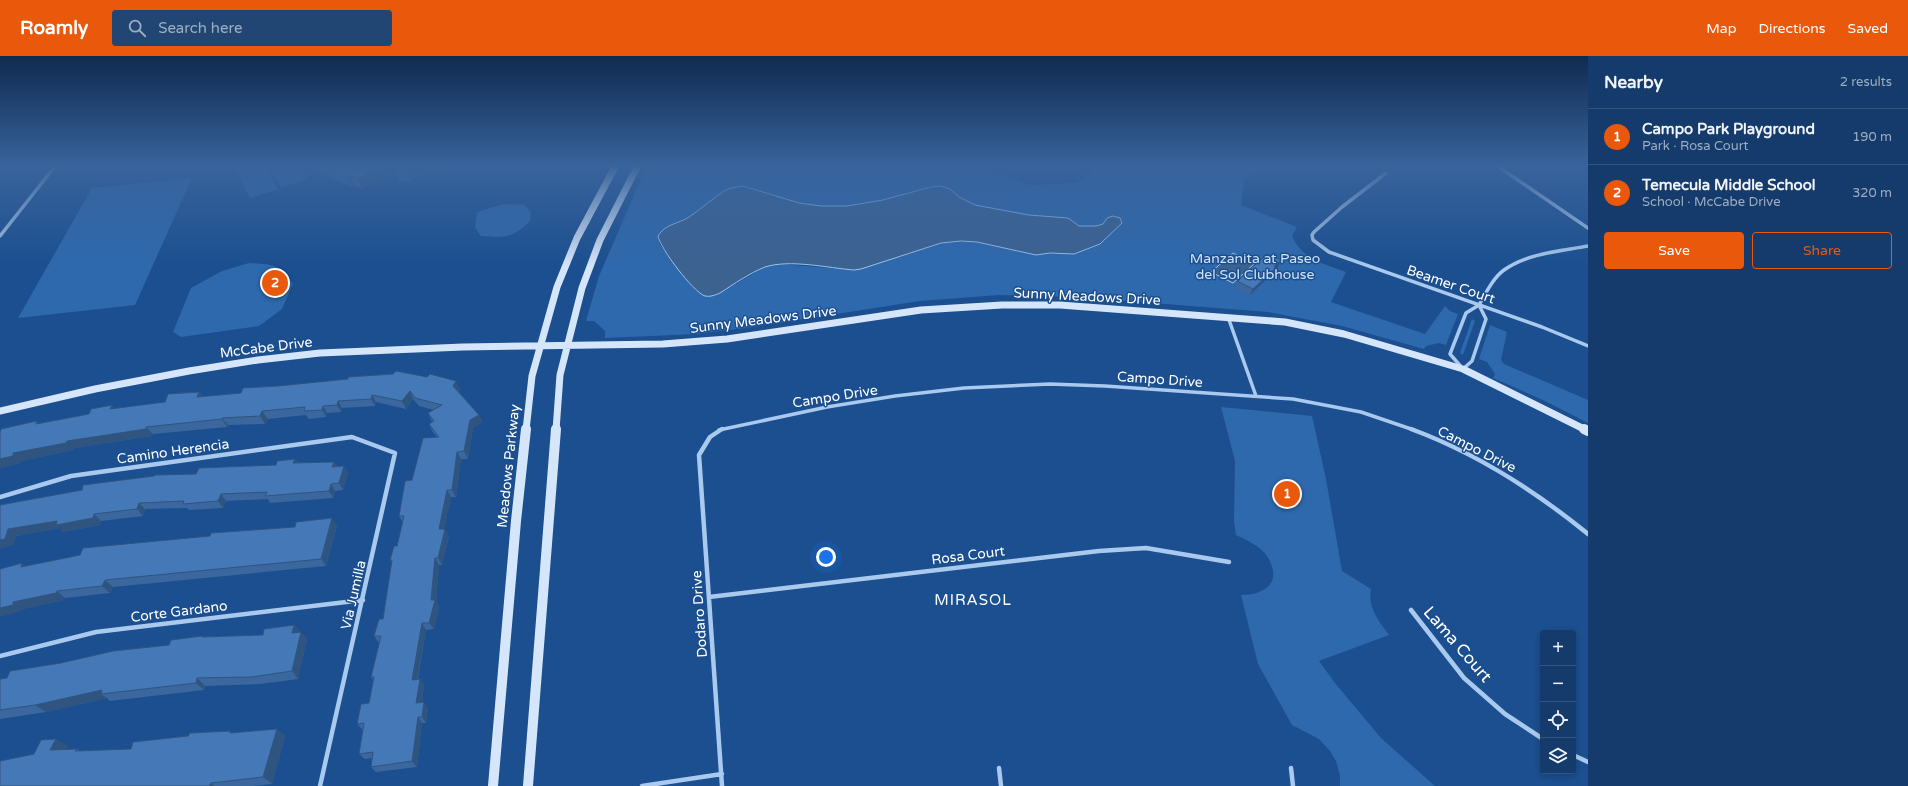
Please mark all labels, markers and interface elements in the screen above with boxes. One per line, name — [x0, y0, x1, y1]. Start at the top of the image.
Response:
search box — [112, 10, 392, 46]
text: Roamly — [20, 17, 88, 39]
icon: search — [126, 17, 148, 39]
text: Search here — [158, 19, 243, 37]
text: Map — [1706, 20, 1737, 37]
text: Directions — [1759, 20, 1826, 37]
text: Saved — [1848, 20, 1888, 37]
text: Nearby — [1604, 72, 1663, 93]
text: 2 results — [1840, 74, 1892, 90]
text: Campo Park Playground — [1642, 120, 1815, 138]
text: 1 — [1613, 129, 1621, 145]
text: 190 m — [1852, 129, 1892, 145]
text: Park · Rosa Court — [1642, 138, 1749, 154]
text: Temecula Middle School — [1642, 176, 1816, 194]
text: 2 — [1613, 185, 1621, 201]
text: 320 m — [1852, 185, 1892, 201]
text: School · McCabe Drive — [1642, 194, 1781, 210]
button: Save — [1604, 232, 1744, 269]
button: Share — [1752, 232, 1892, 269]
park label: Manzanita at Paseo del Sol Clubhouse — [1190, 250, 1320, 283]
street label: Beamer Court — [1404, 261, 1498, 308]
pin: 2 — [262, 268, 288, 298]
street label: Sunny Meadows Drive — [1013, 284, 1161, 309]
street label: Sunny Meadows Drive — [689, 302, 837, 337]
street label: McCabe Drive — [219, 333, 313, 362]
street label: Campo Drive — [1117, 368, 1203, 391]
street label: Campo Drive — [791, 381, 879, 412]
street label: Meadows Parkway — [494, 403, 523, 529]
street label: Campo Drive — [1435, 422, 1519, 477]
street label: Camino Herencia — [116, 435, 230, 468]
pin: 1 — [1274, 479, 1300, 509]
street label: Rosa Court — [930, 542, 1006, 568]
your location — [816, 547, 836, 567]
street label: Via Jumilla — [337, 559, 370, 632]
street label: Dodaro Drive — [688, 570, 711, 658]
district label: MIRASOL — [934, 591, 1012, 609]
street label: Corte Gardano — [130, 597, 229, 626]
street label: Lama Court — [1419, 602, 1497, 687]
map controls — [1540, 630, 1576, 774]
button: + — [1540, 630, 1576, 666]
button: − — [1540, 666, 1576, 702]
button: locate — [1540, 702, 1576, 738]
button: layers — [1540, 738, 1576, 774]

